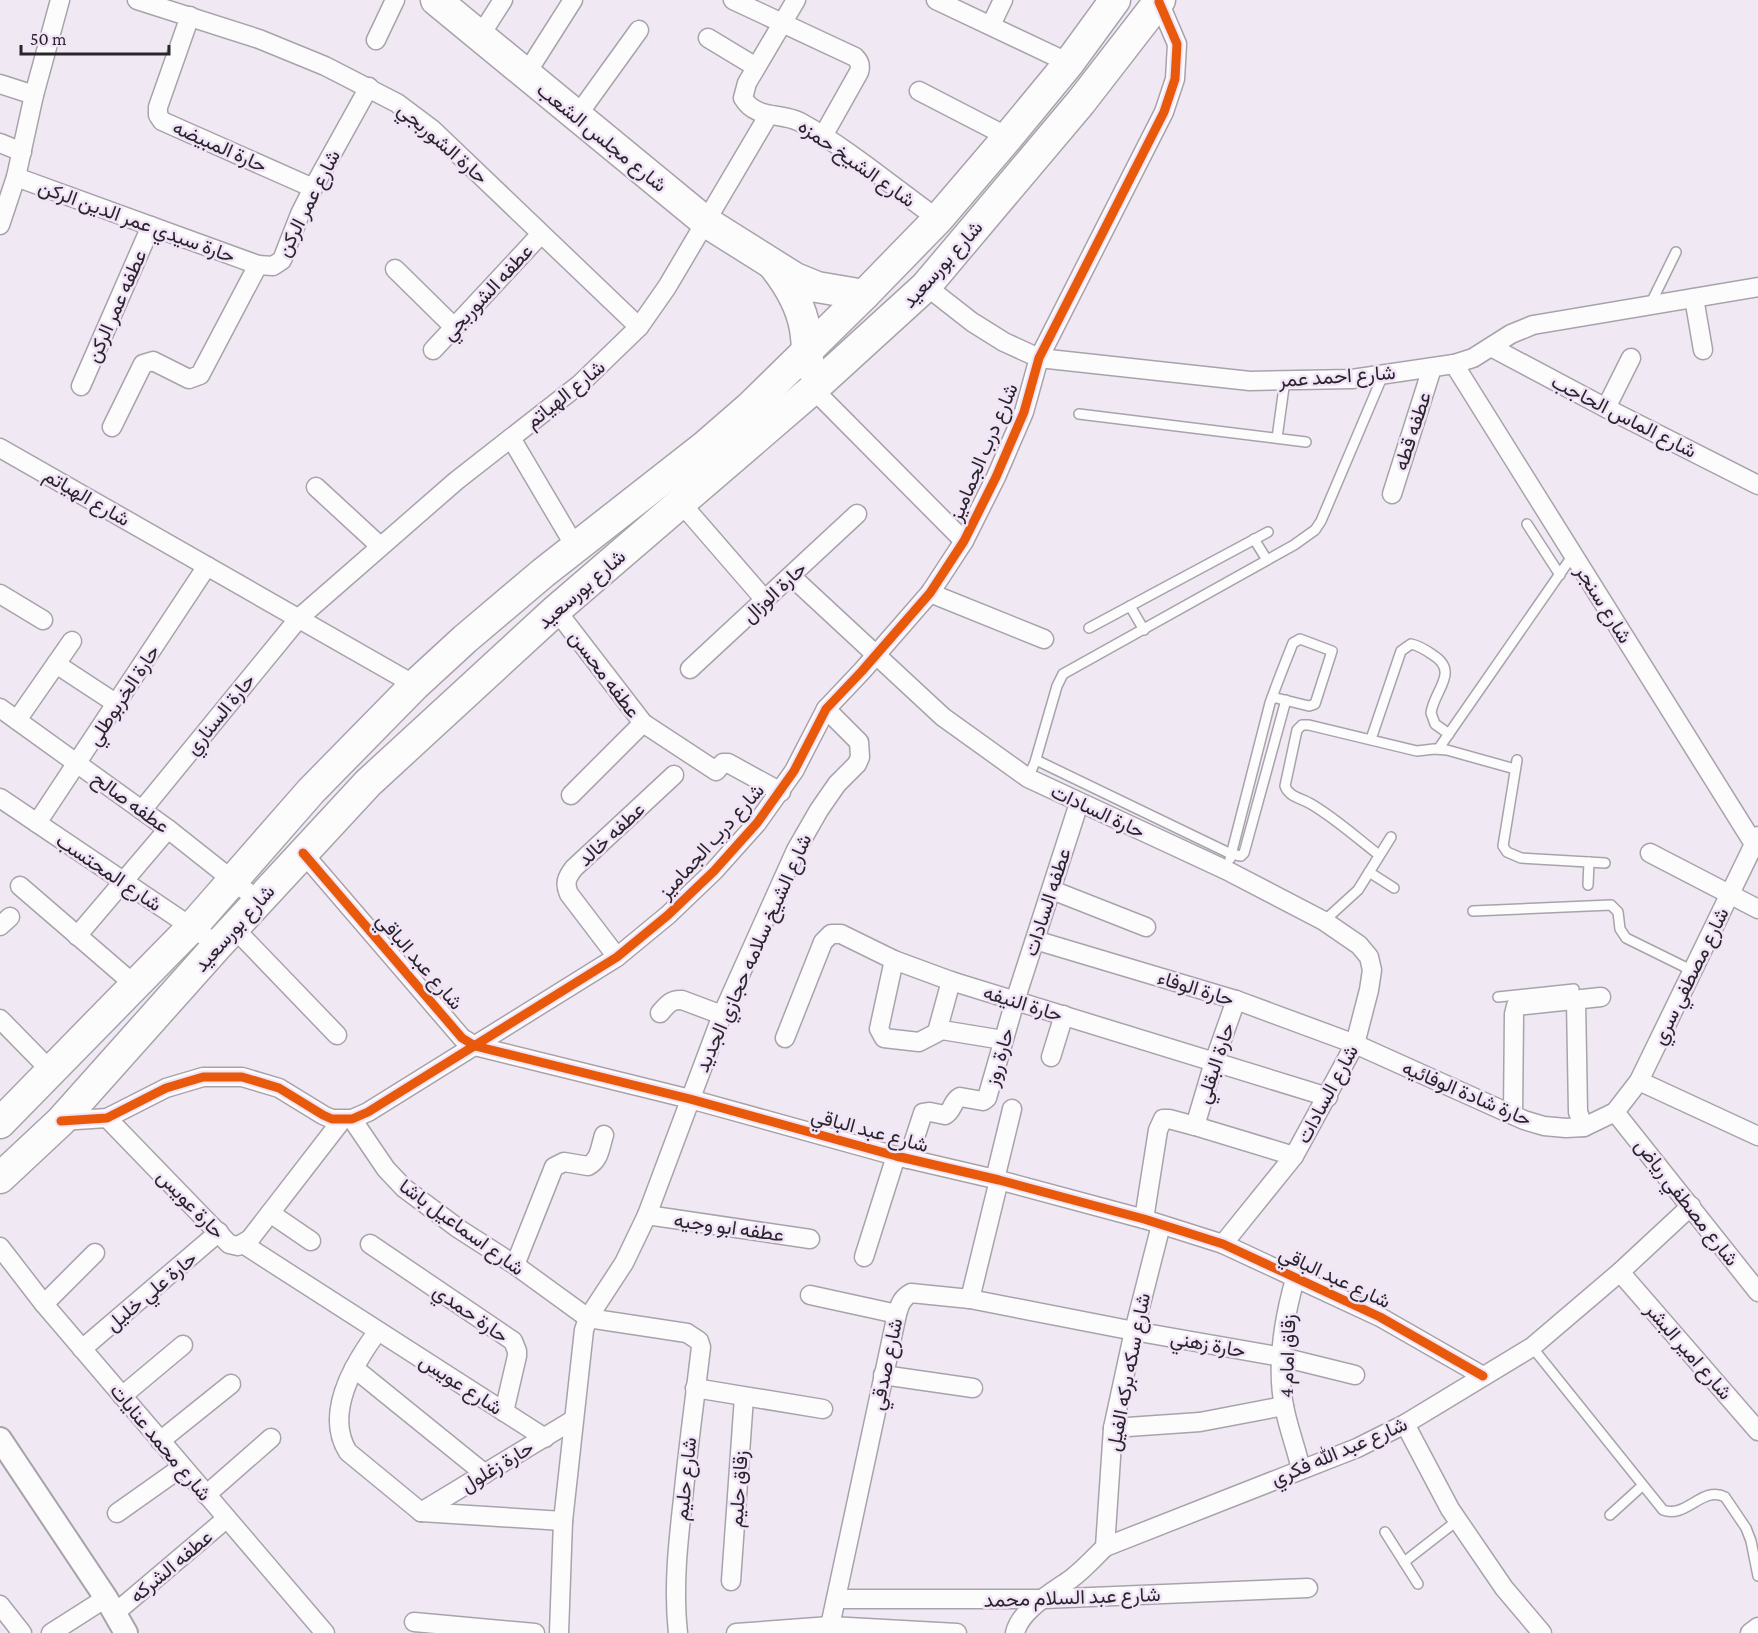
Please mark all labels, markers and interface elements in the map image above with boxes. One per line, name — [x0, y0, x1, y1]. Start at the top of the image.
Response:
scale bar — [21, 18, 170, 56]
text: 50 m — [30, 29, 67, 49]
street label: شارع مجلس الشعب — [531, 78, 671, 198]
street label: حارة الشوربجي — [390, 98, 492, 193]
street label: حارة المبيضه — [169, 115, 270, 178]
street label: شارع الشيخ حمزه — [793, 115, 920, 214]
street label: شارع عمر الركن — [272, 146, 347, 261]
street label: حارة سيدي عمر الدين الركن — [34, 175, 238, 272]
street label: شارع بورسعيد — [897, 216, 989, 314]
street label: عطفه الشوربجي — [437, 240, 541, 349]
street label: عطفه عمر الركن — [81, 246, 152, 367]
street label: شارع الهياتم — [521, 355, 611, 435]
street label: شارع احمد عمر — [1277, 361, 1397, 394]
street label: شارع الماس الحاجب — [1546, 370, 1700, 465]
street label: شارع درب الجماميز — [944, 380, 1025, 526]
street label: عطفه قطه — [1389, 389, 1435, 473]
street label: شارع الهياتم — [39, 464, 134, 533]
street label: شارع بورسعيد — [533, 545, 631, 635]
street label: حارة الوزال — [738, 557, 812, 629]
street label: شارع سنجر — [1568, 560, 1637, 649]
street label: عطفه محسن — [564, 626, 645, 723]
street label: حارة الخربوطلي — [82, 641, 169, 753]
street label: حارة السناري — [181, 669, 264, 762]
street label: عطفه صالح — [87, 767, 174, 840]
street label: شارع درب الجماميز — [653, 779, 771, 906]
street label: حارة السادات — [1047, 780, 1149, 844]
street label: عطفه خالد — [573, 798, 649, 870]
street label: شارع المحتسب — [51, 829, 166, 918]
street label: شارع الشيخ سلامه حجازي الجديد — [690, 831, 821, 1078]
street label: عطفه السادات — [1019, 845, 1075, 959]
street label: شارع بورسعيد — [189, 880, 281, 978]
street label: شارع مصطفي سري — [1647, 904, 1738, 1051]
street label: شارع عبد الباقي — [368, 908, 468, 1018]
street label: حارة الوفاء — [1155, 966, 1237, 1012]
street label: حارة النيفه — [980, 981, 1065, 1027]
street label: حارة البقلي — [1192, 1020, 1244, 1108]
street label: حارة روز — [980, 1025, 1020, 1090]
street label: شارع السادات — [1292, 1041, 1365, 1148]
street label: حارة شادة الوفائيه — [1398, 1056, 1535, 1132]
street label: شارع عبد الباقي — [807, 1104, 931, 1162]
street label: شارع مصطفي رياض — [1626, 1134, 1743, 1274]
street label: حارة عويس — [151, 1165, 229, 1244]
street label: شارع اسماعيل باشا — [394, 1174, 529, 1282]
street label: عطفه ابو وجيه — [672, 1208, 786, 1248]
street label: شارع عبد الباقي — [1273, 1242, 1394, 1318]
street label: حارة علي خليل — [101, 1247, 205, 1340]
street label: حارة حمدي — [426, 1279, 513, 1352]
street label: شارع سكه بركه الفيل — [1102, 1291, 1157, 1453]
street label: شارع امير البشر — [1638, 1298, 1737, 1406]
street label: زقاق امام 4 — [1275, 1314, 1301, 1398]
street label: شارع صدقي — [866, 1316, 912, 1413]
street label: حارة زهني — [1168, 1327, 1247, 1367]
street label: شارع عويس — [414, 1349, 507, 1421]
street label: شارع محمد عنايات — [104, 1379, 216, 1507]
street label: شارع عبد الله فكري — [1267, 1411, 1413, 1495]
street label: حارة زغلول — [457, 1436, 538, 1498]
street label: شارع حليم — [670, 1436, 703, 1522]
street label: زقاق حليم — [724, 1450, 754, 1528]
street label: عطفه الشركه — [125, 1525, 218, 1608]
street label: شارع عبد السلام محمد — [983, 1583, 1161, 1614]

